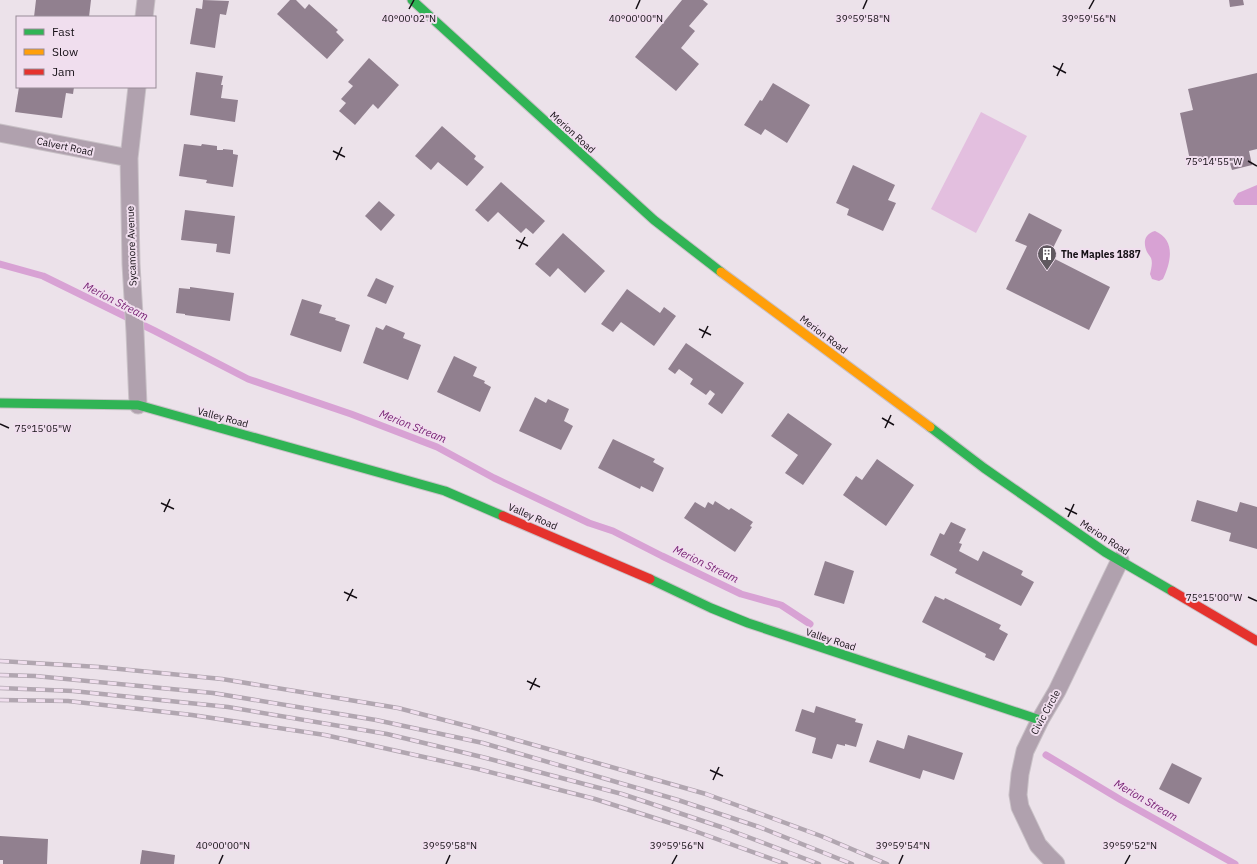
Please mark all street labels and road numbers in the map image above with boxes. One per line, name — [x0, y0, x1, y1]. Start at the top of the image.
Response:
street label: Merion Road — [547, 109, 598, 156]
street label: Calvert Road — [36, 134, 94, 159]
street label: Sycamore Avenue — [124, 205, 139, 286]
street label: Merion Road — [797, 312, 850, 357]
street label: Valley Road — [196, 404, 250, 431]
street label: Valley Road — [506, 500, 559, 533]
street label: Merion Road — [1078, 517, 1132, 558]
street label: Valley Road — [804, 625, 858, 654]
street label: Civic Circle — [1028, 687, 1063, 737]

